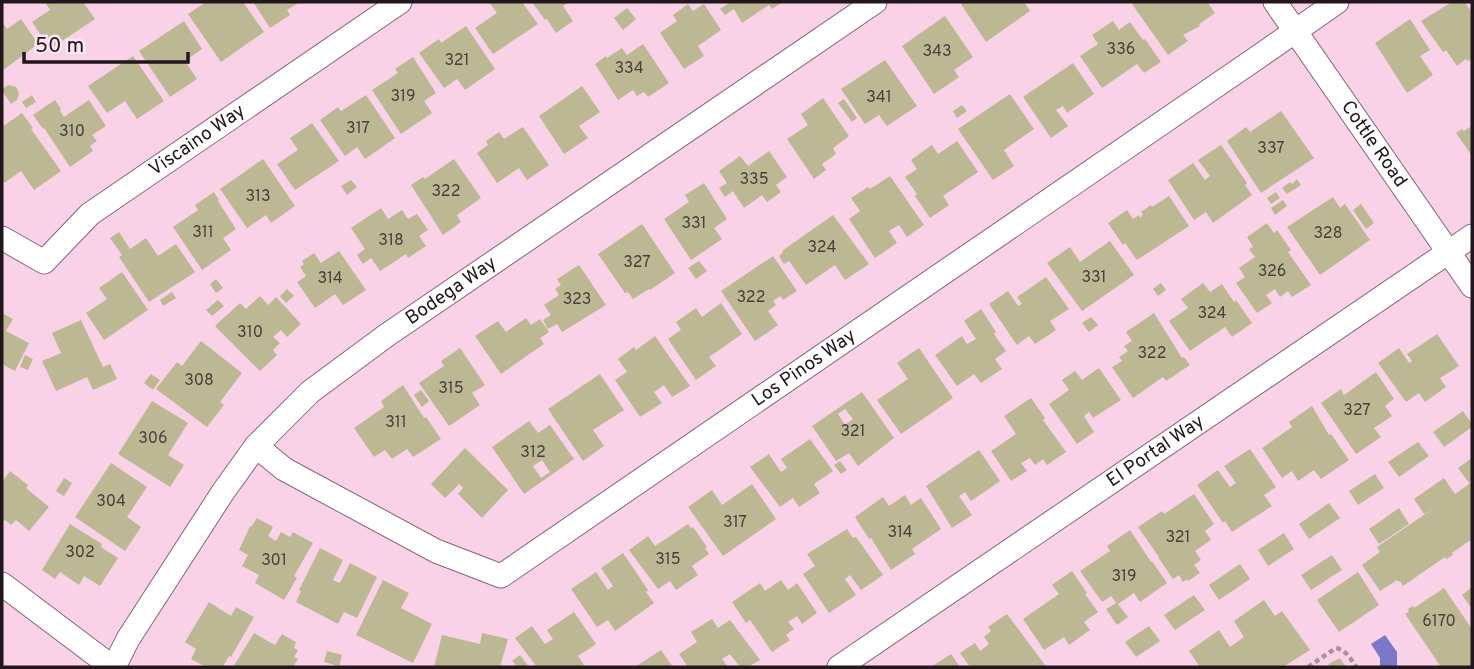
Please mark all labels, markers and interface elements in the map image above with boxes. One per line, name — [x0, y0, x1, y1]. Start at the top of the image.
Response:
scale bar — [24, 21, 189, 65]
text: 50 m — [35, 33, 84, 60]
house number: 336 — [1107, 40, 1135, 60]
house number: 343 — [922, 42, 952, 62]
house number: 321 — [444, 51, 470, 71]
house number: 334 — [614, 59, 644, 79]
house number: 319 — [390, 87, 416, 107]
house number: 341 — [866, 88, 892, 108]
street label: Cottle Road — [1335, 96, 1412, 192]
street label: Viscaino Way — [145, 99, 250, 182]
house number: 317 — [346, 119, 370, 139]
house number: 310 — [59, 122, 85, 142]
house number: 337 — [1257, 139, 1285, 159]
house number: 335 — [739, 170, 769, 190]
house number: 322 — [432, 182, 460, 202]
house number: 313 — [245, 187, 271, 207]
house number: 331 — [681, 214, 707, 234]
house number: 311 — [192, 223, 214, 243]
house number: 328 — [1314, 224, 1342, 244]
house number: 318 — [378, 231, 404, 251]
house number: 324 — [808, 238, 836, 258]
street label: Bodega Way — [401, 252, 502, 331]
house number: 327 — [623, 253, 651, 273]
house number: 326 — [1258, 262, 1286, 282]
house number: 331 — [1081, 268, 1107, 288]
house number: 314 — [317, 269, 343, 289]
house number: 322 — [737, 288, 765, 308]
house number: 323 — [563, 290, 591, 310]
house number: 324 — [1198, 304, 1226, 324]
house number: 310 — [237, 323, 263, 343]
street label: Los Pinos Way — [747, 324, 861, 412]
house number: 322 — [1138, 344, 1166, 364]
house number: 308 — [184, 371, 214, 391]
house number: 315 — [438, 379, 464, 399]
house number: 327 — [1343, 401, 1371, 421]
street label: El Portal Way — [1102, 410, 1209, 493]
house number: 311 — [385, 413, 407, 433]
house number: 321 — [840, 422, 866, 442]
house number: 306 — [138, 429, 168, 449]
house number: 312 — [520, 443, 546, 463]
house number: 304 — [96, 492, 126, 512]
house number: 317 — [723, 513, 747, 533]
house number: 314 — [887, 523, 913, 543]
house number: 321 — [1165, 528, 1191, 548]
house number: 302 — [65, 543, 95, 563]
house number: 315 — [655, 550, 681, 570]
house number: 301 — [261, 551, 287, 571]
house number: 319 — [1111, 567, 1137, 587]
house number: 6170 — [1422, 612, 1456, 632]

